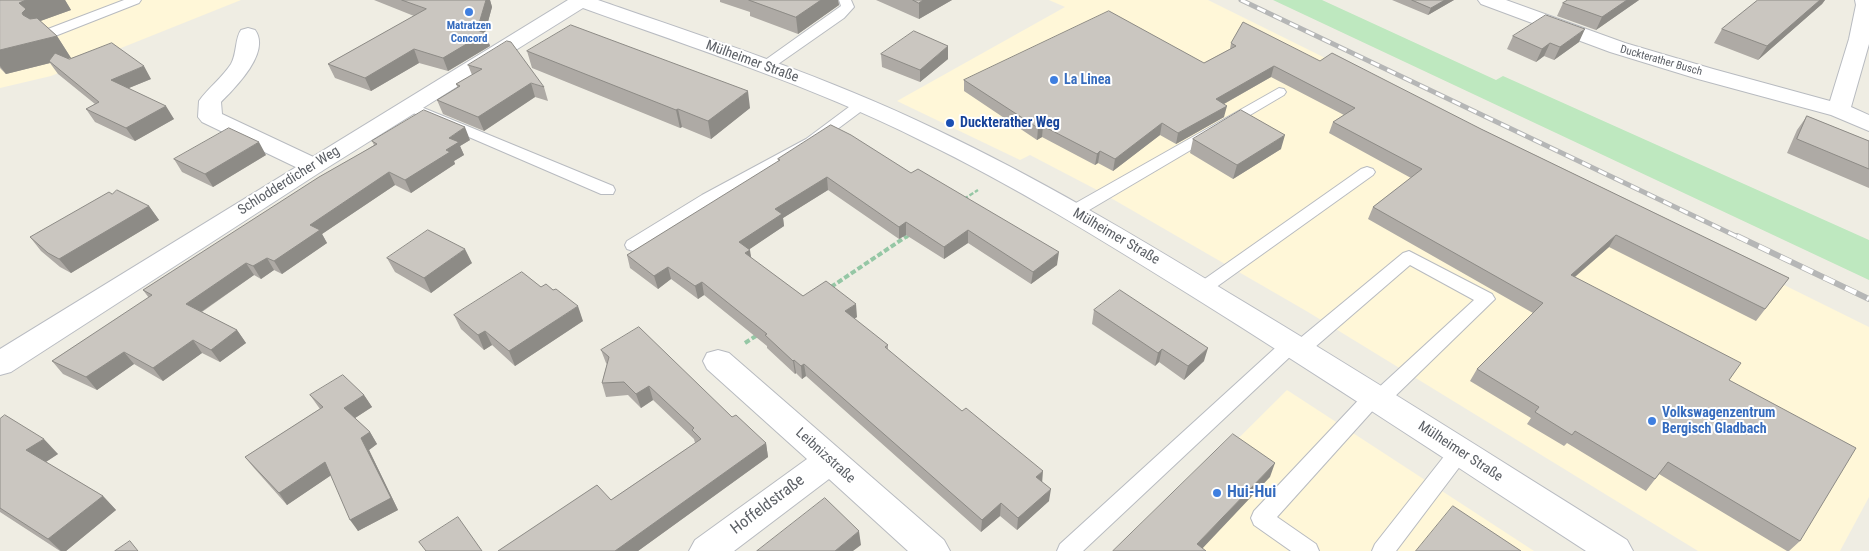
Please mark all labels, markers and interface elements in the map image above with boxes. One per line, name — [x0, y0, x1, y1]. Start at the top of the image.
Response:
marker: Matratzen Concord — [463, 6, 475, 18]
place label: Matratzen Concord — [447, 19, 491, 45]
street label: Mülheimer Straße — [703, 37, 801, 87]
street label: Duckterather Busch — [1618, 43, 1704, 79]
place label: La Linea — [1064, 72, 1111, 88]
marker: La Linea — [1048, 74, 1060, 86]
place label: Duckterather Weg — [960, 115, 1060, 131]
marker: Duckterather Weg — [944, 117, 956, 129]
street label: Schlodderdicher Weg — [235, 143, 343, 219]
street label: Mülheimer Straße — [1070, 205, 1162, 269]
place label: Volkswagenzentrum Bergisch Gladbach — [1662, 405, 1775, 438]
marker: Volkswagenzentrum Bergisch Gladbach — [1646, 415, 1658, 427]
street label: Mülheimer Straße — [1414, 418, 1506, 486]
street label: Leibnizstraße — [792, 425, 858, 487]
street label: Hoffeldstraße — [727, 471, 809, 539]
place label: Hui-Hui — [1227, 483, 1276, 503]
marker: Hui-Hui — [1211, 487, 1223, 499]

